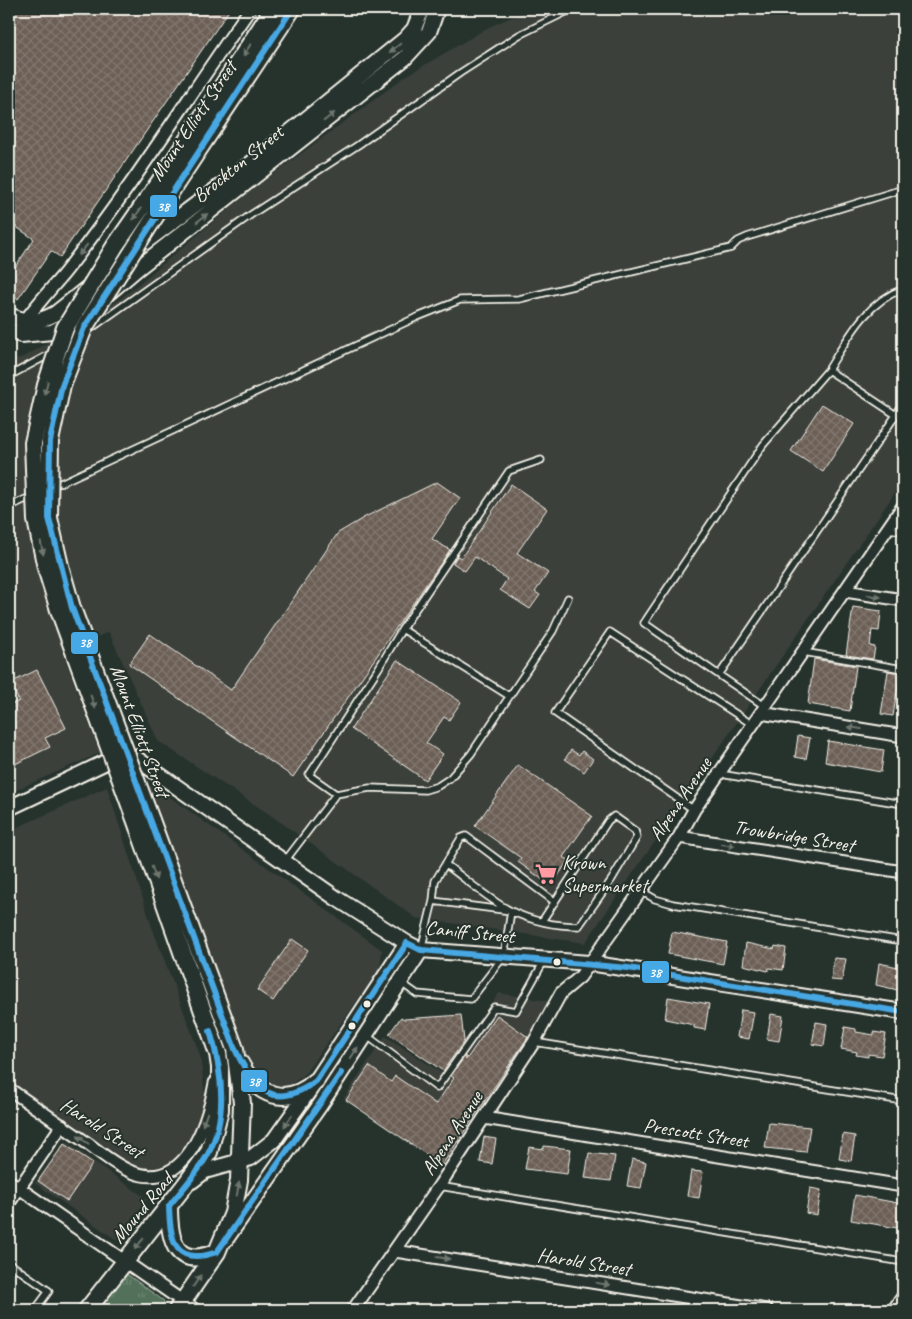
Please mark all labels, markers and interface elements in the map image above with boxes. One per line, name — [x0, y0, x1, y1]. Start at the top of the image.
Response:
one-way arrow — [389, 42, 402, 53]
one-way arrow — [242, 44, 252, 57]
street label: Mount Elliott Street — [144, 54, 244, 186]
one-way arrow — [322, 112, 335, 123]
street label: Brockton Street — [188, 118, 290, 208]
line badge: 38 — [149, 194, 178, 218]
text: 38 — [157, 198, 171, 215]
one-way arrow — [132, 207, 142, 221]
one-way arrow — [195, 213, 208, 224]
one-way arrow — [77, 243, 88, 256]
one-way arrow — [42, 380, 50, 395]
one-way arrow — [38, 541, 46, 556]
one-way arrow — [867, 592, 883, 600]
line badge: 38 — [70, 631, 99, 655]
text: 38 — [79, 634, 93, 651]
street label: Mount Elliott Street — [104, 661, 177, 804]
one-way arrow — [90, 695, 97, 710]
one-way arrow — [847, 724, 863, 732]
street label: Alpena Avenue — [643, 751, 718, 845]
street label: Trowbridge Street — [732, 814, 859, 858]
one-way arrow — [720, 841, 736, 849]
place label: Krown Supermarket — [562, 850, 650, 898]
supermarket icon: Krown Supermarket — [533, 861, 559, 887]
one-way arrow — [151, 865, 158, 880]
street label: Caniff Street — [424, 915, 518, 949]
unlabelled marker — [552, 957, 562, 967]
line badge: 38 — [641, 960, 670, 984]
text: 38 — [649, 964, 663, 981]
unlabelled marker — [362, 999, 372, 1009]
unlabelled marker — [347, 1021, 357, 1031]
one-way arrow — [349, 1047, 358, 1060]
line badge: 38 — [240, 1069, 268, 1093]
text: 38 — [248, 1073, 262, 1090]
street label: Alpena Avenue — [416, 1085, 489, 1180]
street label: Harold Street — [56, 1092, 151, 1166]
one-way arrow — [201, 1111, 208, 1126]
street label: Prescott Street — [642, 1112, 752, 1154]
one-way arrow — [283, 1115, 293, 1128]
one-way arrow — [77, 1135, 90, 1145]
street label: Mound Road — [105, 1165, 181, 1248]
one-way arrow — [234, 1181, 242, 1197]
one-way arrow — [133, 1237, 144, 1250]
street label: Harold Street — [536, 1242, 636, 1282]
one-way arrow — [435, 1255, 451, 1263]
one-way arrow — [192, 1274, 202, 1288]
one-way arrow — [596, 1280, 612, 1288]

